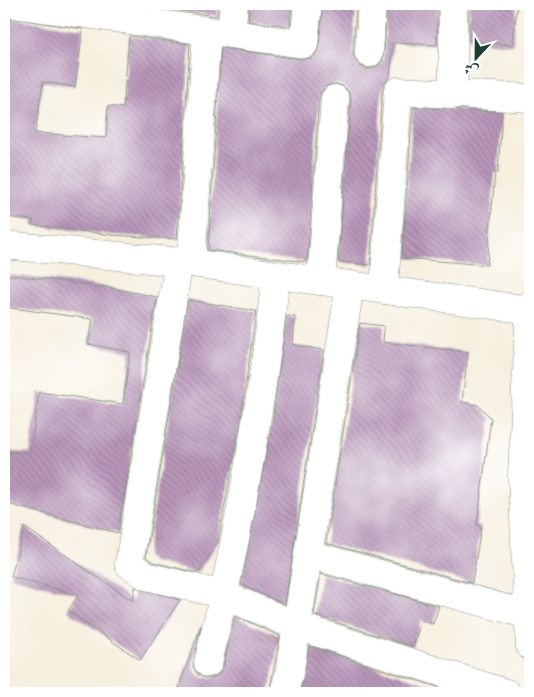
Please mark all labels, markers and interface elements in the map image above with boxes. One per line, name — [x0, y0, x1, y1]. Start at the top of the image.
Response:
north arrow — [452, 32, 502, 82]
text: ش — [462, 59, 481, 80]

